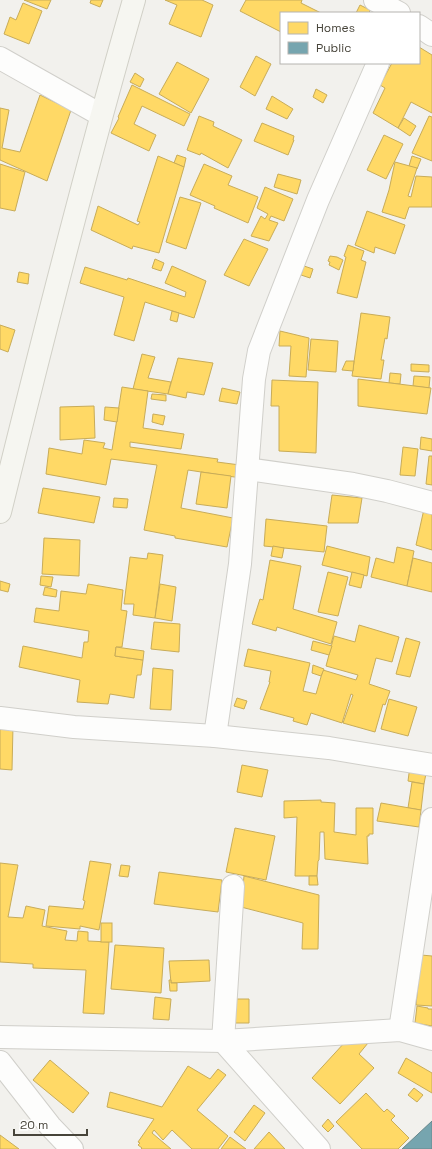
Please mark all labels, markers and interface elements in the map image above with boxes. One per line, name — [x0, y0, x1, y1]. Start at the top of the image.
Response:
legend — [280, 12, 420, 64]
text: Homes — [316, 20, 355, 36]
text: Public — [316, 40, 351, 56]
scale bar — [14, 1111, 87, 1137]
text: 20 m — [20, 1117, 48, 1133]

